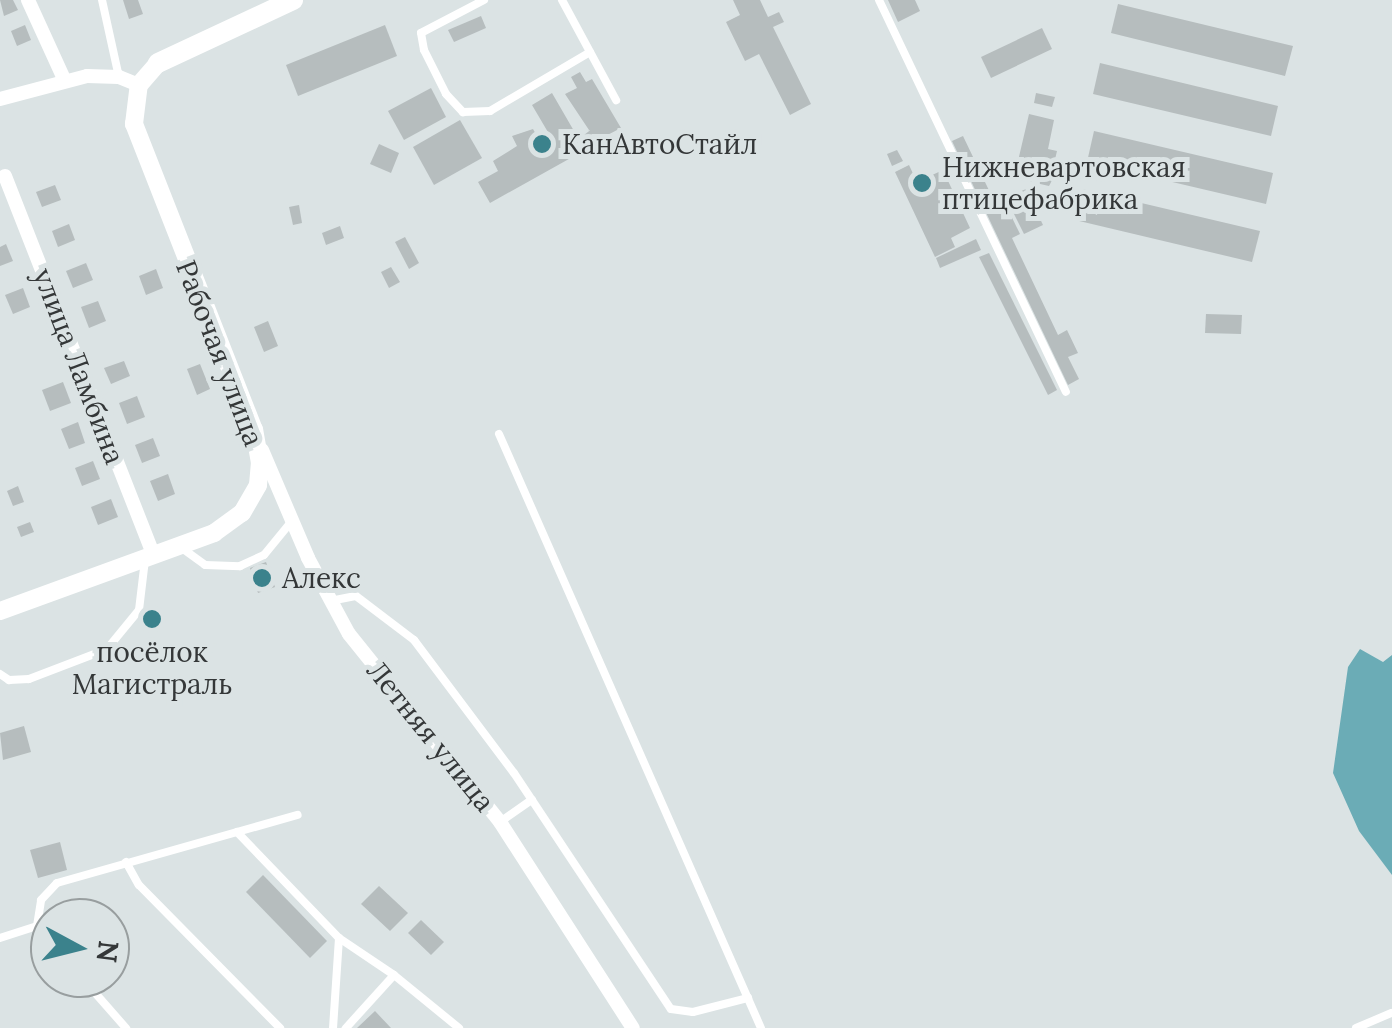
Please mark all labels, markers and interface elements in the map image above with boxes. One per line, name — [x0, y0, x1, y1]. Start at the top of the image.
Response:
place label: КанАвтоСтайл — [562, 127, 757, 161]
marker: КанАвтоСтайл — [531, 133, 553, 155]
place label: Нижневартовская птицефабрика — [942, 150, 1186, 216]
marker: Нижневартовская птицефабрика — [911, 172, 933, 194]
street label: Рабочая улица — [169, 255, 271, 451]
street label: улица Ламбина — [26, 263, 132, 469]
place label: Алекс — [282, 561, 361, 595]
marker: Алекс — [251, 567, 273, 589]
marker: посёлок Магистраль — [141, 608, 163, 630]
place label: посёлок Магистраль — [72, 635, 232, 701]
street label: Летняя улица — [360, 654, 502, 818]
north arrow — [30, 898, 130, 998]
text: N — [89, 938, 127, 964]

